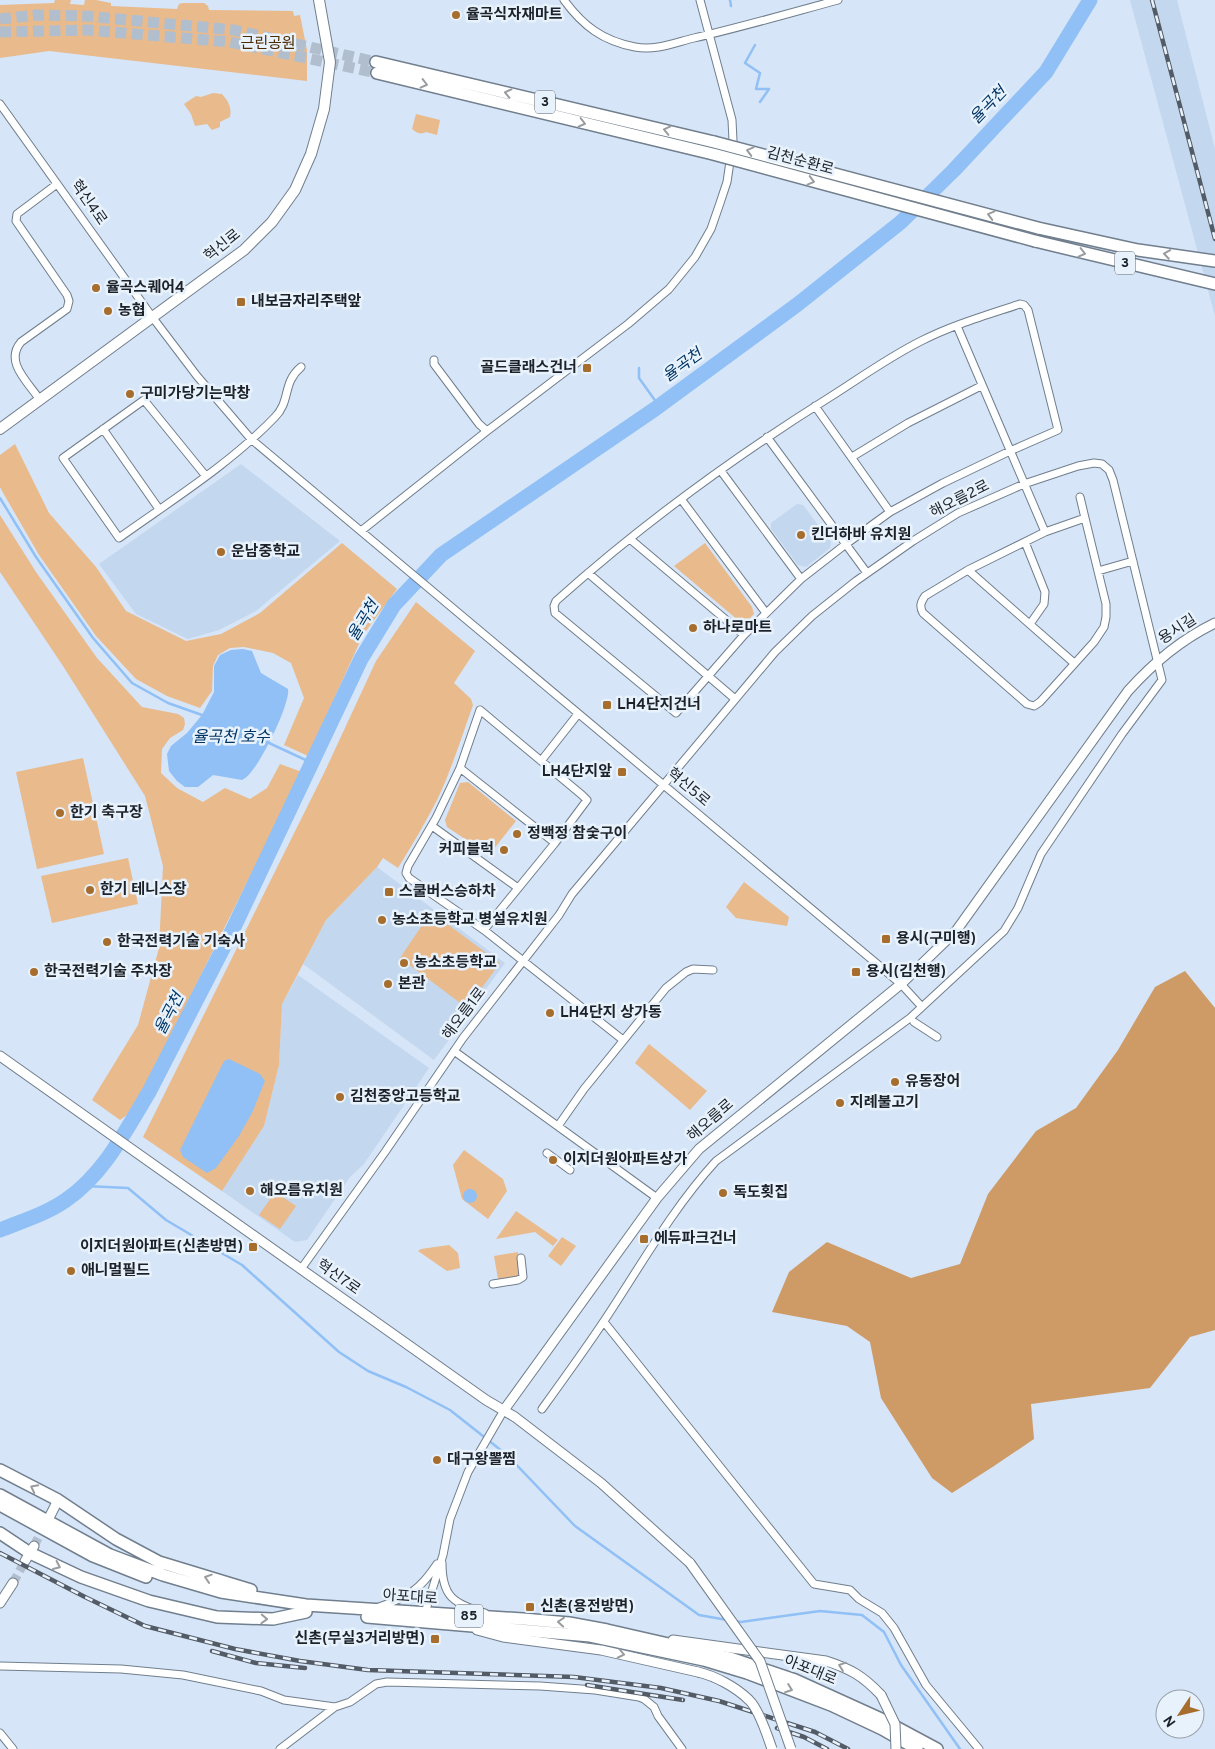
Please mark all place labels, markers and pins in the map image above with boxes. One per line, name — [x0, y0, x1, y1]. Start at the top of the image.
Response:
place label: 율곡식자재마트 — [466, 6, 563, 25]
marker: 율곡식자재마트 — [450, 9, 462, 21]
place label: 율곡스퀘어4 — [106, 279, 185, 298]
marker: 율곡스퀘어4 — [90, 282, 102, 294]
place label: 내보금자리주택앞 — [251, 293, 362, 312]
marker: 내보금자리주택앞 — [235, 296, 247, 308]
place label: 농협 — [118, 302, 146, 321]
marker: 농협 — [102, 305, 114, 317]
place label: 골드클래스건너 — [480, 359, 577, 378]
marker: 골드클래스건너 — [581, 362, 593, 374]
place label: 구미가당기는막창 — [140, 385, 251, 404]
marker: 구미가당기는막창 — [124, 388, 136, 400]
place label: 킨더하바 유치원 — [811, 526, 911, 545]
marker: 킨더하바 유치원 — [795, 529, 807, 541]
place label: 운남중학교 — [231, 542, 300, 562]
marker: 운남중학교 — [215, 546, 227, 558]
place label: 하나로마트 — [703, 619, 772, 638]
marker: 하나로마트 — [687, 622, 699, 634]
place label: LH4단지건너 — [617, 696, 701, 715]
marker: LH4단지건너 — [601, 699, 613, 711]
place label: LH4단지앞 — [542, 763, 612, 782]
marker: LH4단지앞 — [616, 766, 628, 778]
place label: 한기 축구장 — [70, 804, 143, 823]
marker: 한기 축구장 — [54, 807, 66, 819]
place label: 정백정 참숯구이 — [527, 825, 627, 844]
marker: 정백정 참숯구이 — [511, 828, 523, 840]
place label: 커피블럭 — [439, 841, 494, 860]
marker: 커피블럭 — [498, 844, 510, 856]
place label: 한기 테니스장 — [100, 881, 187, 900]
place label: 스쿨버스승하차 — [399, 883, 496, 902]
marker: 한기 테니스장 — [84, 884, 96, 896]
marker: 스쿨버스승하차 — [383, 886, 395, 898]
place label: 농소초등학교 병설유치원 — [392, 910, 548, 930]
marker: 농소초등학교 병설유치원 — [376, 914, 388, 926]
place label: 용시(구미행) — [896, 930, 976, 949]
place label: 한국전력기술 기숙사 — [117, 933, 245, 952]
marker: 용시(구미행) — [880, 933, 892, 945]
marker: 한국전력기술 기숙사 — [101, 936, 113, 948]
place label: 농소초등학교 — [414, 953, 497, 973]
marker: 농소초등학교 — [398, 957, 410, 969]
place label: 용시(김천행) — [866, 962, 946, 982]
place label: 한국전력기술 주차장 — [44, 963, 172, 982]
marker: 한국전력기술 주차장 — [28, 966, 40, 978]
marker: 용시(김천행) — [850, 966, 862, 978]
place label: 본관 — [398, 975, 426, 994]
marker: 본관 — [382, 978, 394, 990]
place label: LH4단지 상가동 — [560, 1004, 662, 1023]
marker: LH4단지 상가동 — [544, 1007, 556, 1019]
place label: 유동장어 — [905, 1073, 960, 1092]
marker: 유동장어 — [889, 1076, 901, 1088]
place label: 김천중앙고등학교 — [350, 1087, 461, 1107]
marker: 김천중앙고등학교 — [334, 1091, 346, 1103]
place label: 지례불고기 — [850, 1094, 919, 1113]
marker: 지례불고기 — [834, 1097, 846, 1109]
place label: 이지더원아파트상가 — [563, 1151, 687, 1170]
marker: 이지더원아파트상가 — [547, 1154, 559, 1166]
place label: 해오름유치원 — [260, 1182, 343, 1201]
place label: 독도횟집 — [733, 1183, 788, 1203]
marker: 해오름유치원 — [244, 1185, 256, 1197]
marker: 독도횟집 — [717, 1187, 729, 1199]
place label: 에듀파크건너 — [654, 1230, 737, 1249]
marker: 에듀파크건너 — [638, 1233, 650, 1245]
place label: 이지더원아파트(신촌방면) — [80, 1238, 243, 1257]
marker: 이지더원아파트(신촌방면) — [247, 1241, 259, 1253]
place label: 애니멀필드 — [81, 1262, 150, 1281]
marker: 애니멀필드 — [65, 1265, 77, 1277]
place label: 대구왕뽈찜 — [447, 1451, 516, 1470]
marker: 대구왕뽈찜 — [431, 1454, 443, 1466]
place label: 신촌(용전방면) — [540, 1598, 634, 1617]
marker: 신촌(용전방면) — [524, 1601, 536, 1613]
place label: 신촌(무실3거리방면) — [294, 1630, 425, 1649]
marker: 신촌(무실3거리방면) — [429, 1633, 441, 1645]

